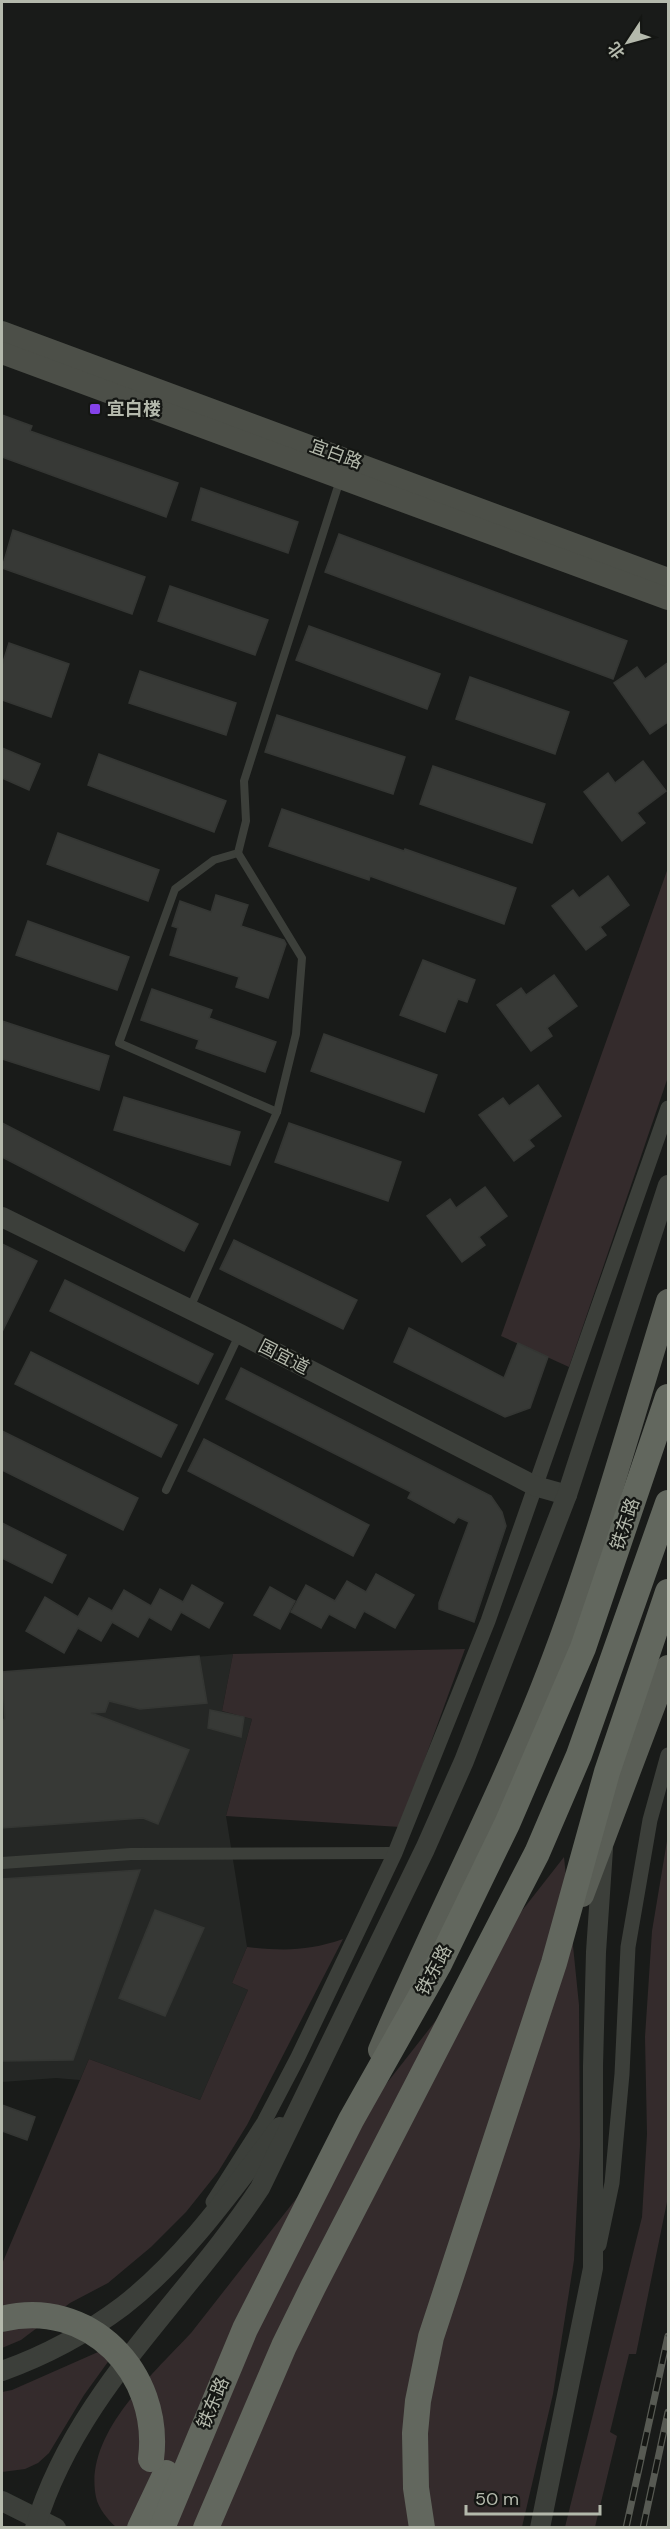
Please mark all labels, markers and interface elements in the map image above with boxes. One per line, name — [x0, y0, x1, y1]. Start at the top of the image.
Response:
north arrow — [598, 12, 658, 72]
text: 北 — [603, 38, 629, 63]
place label: 宜白楼 — [107, 397, 161, 421]
marker: 宜白楼 — [88, 402, 102, 416]
street label: 宜白路 — [307, 433, 365, 475]
street label: 国宜道 — [254, 1334, 314, 1380]
street label: 铁东路 — [605, 1495, 645, 1553]
street label: 铁东路 — [411, 1941, 457, 1999]
street label: 铁东路 — [191, 2373, 235, 2433]
scale bar — [466, 2478, 600, 2516]
text: 50 m — [475, 2487, 519, 2511]

